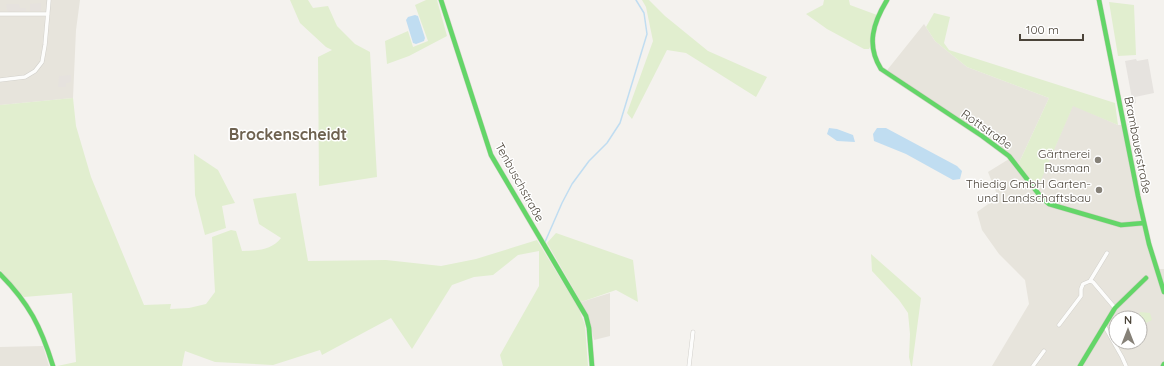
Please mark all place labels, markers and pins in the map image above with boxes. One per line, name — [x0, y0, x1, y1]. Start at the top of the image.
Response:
place label: Gärtnerei Rusman — [1038, 146, 1090, 175]
marker: Gärtnerei Rusman — [1093, 155, 1103, 165]
place label: Thiedig GmbH Garten- und Landschaftsbau — [966, 176, 1091, 205]
marker: Thiedig GmbH Garten- und Landschaftsbau — [1094, 185, 1104, 195]

